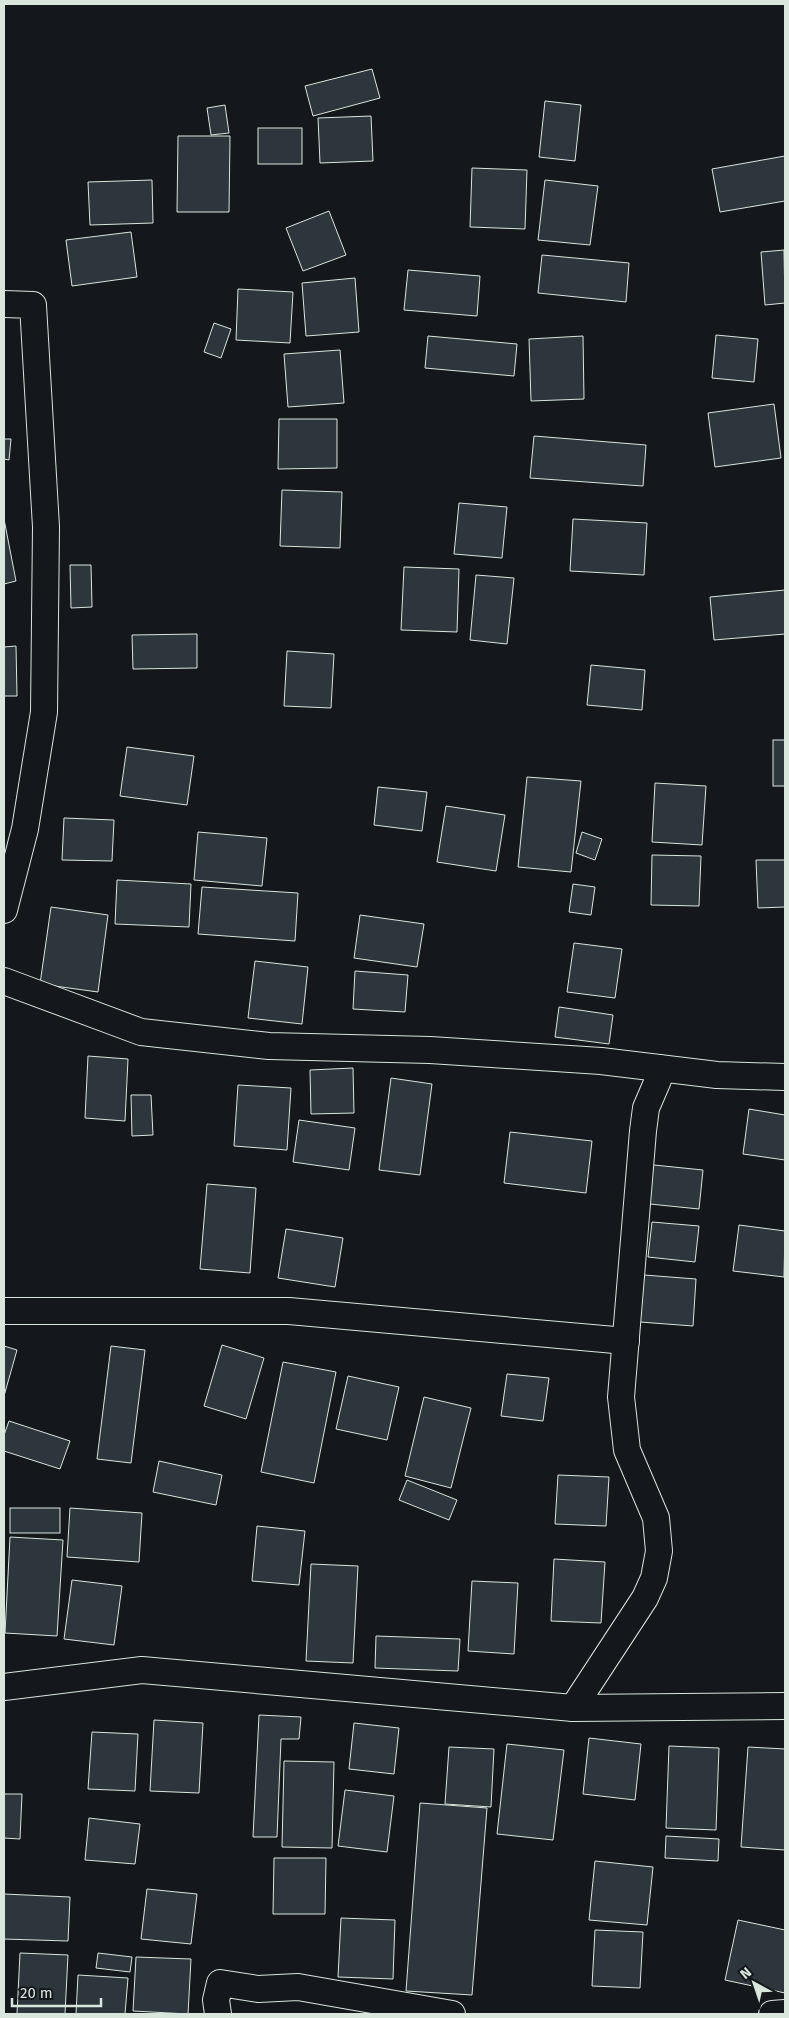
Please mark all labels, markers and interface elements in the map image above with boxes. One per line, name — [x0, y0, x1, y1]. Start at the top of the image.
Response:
north arrow — [729, 1958, 779, 2008]
text: N — [737, 1964, 755, 1983]
scale bar — [12, 1976, 101, 2008]
text: 20 m — [20, 1984, 53, 2002]

